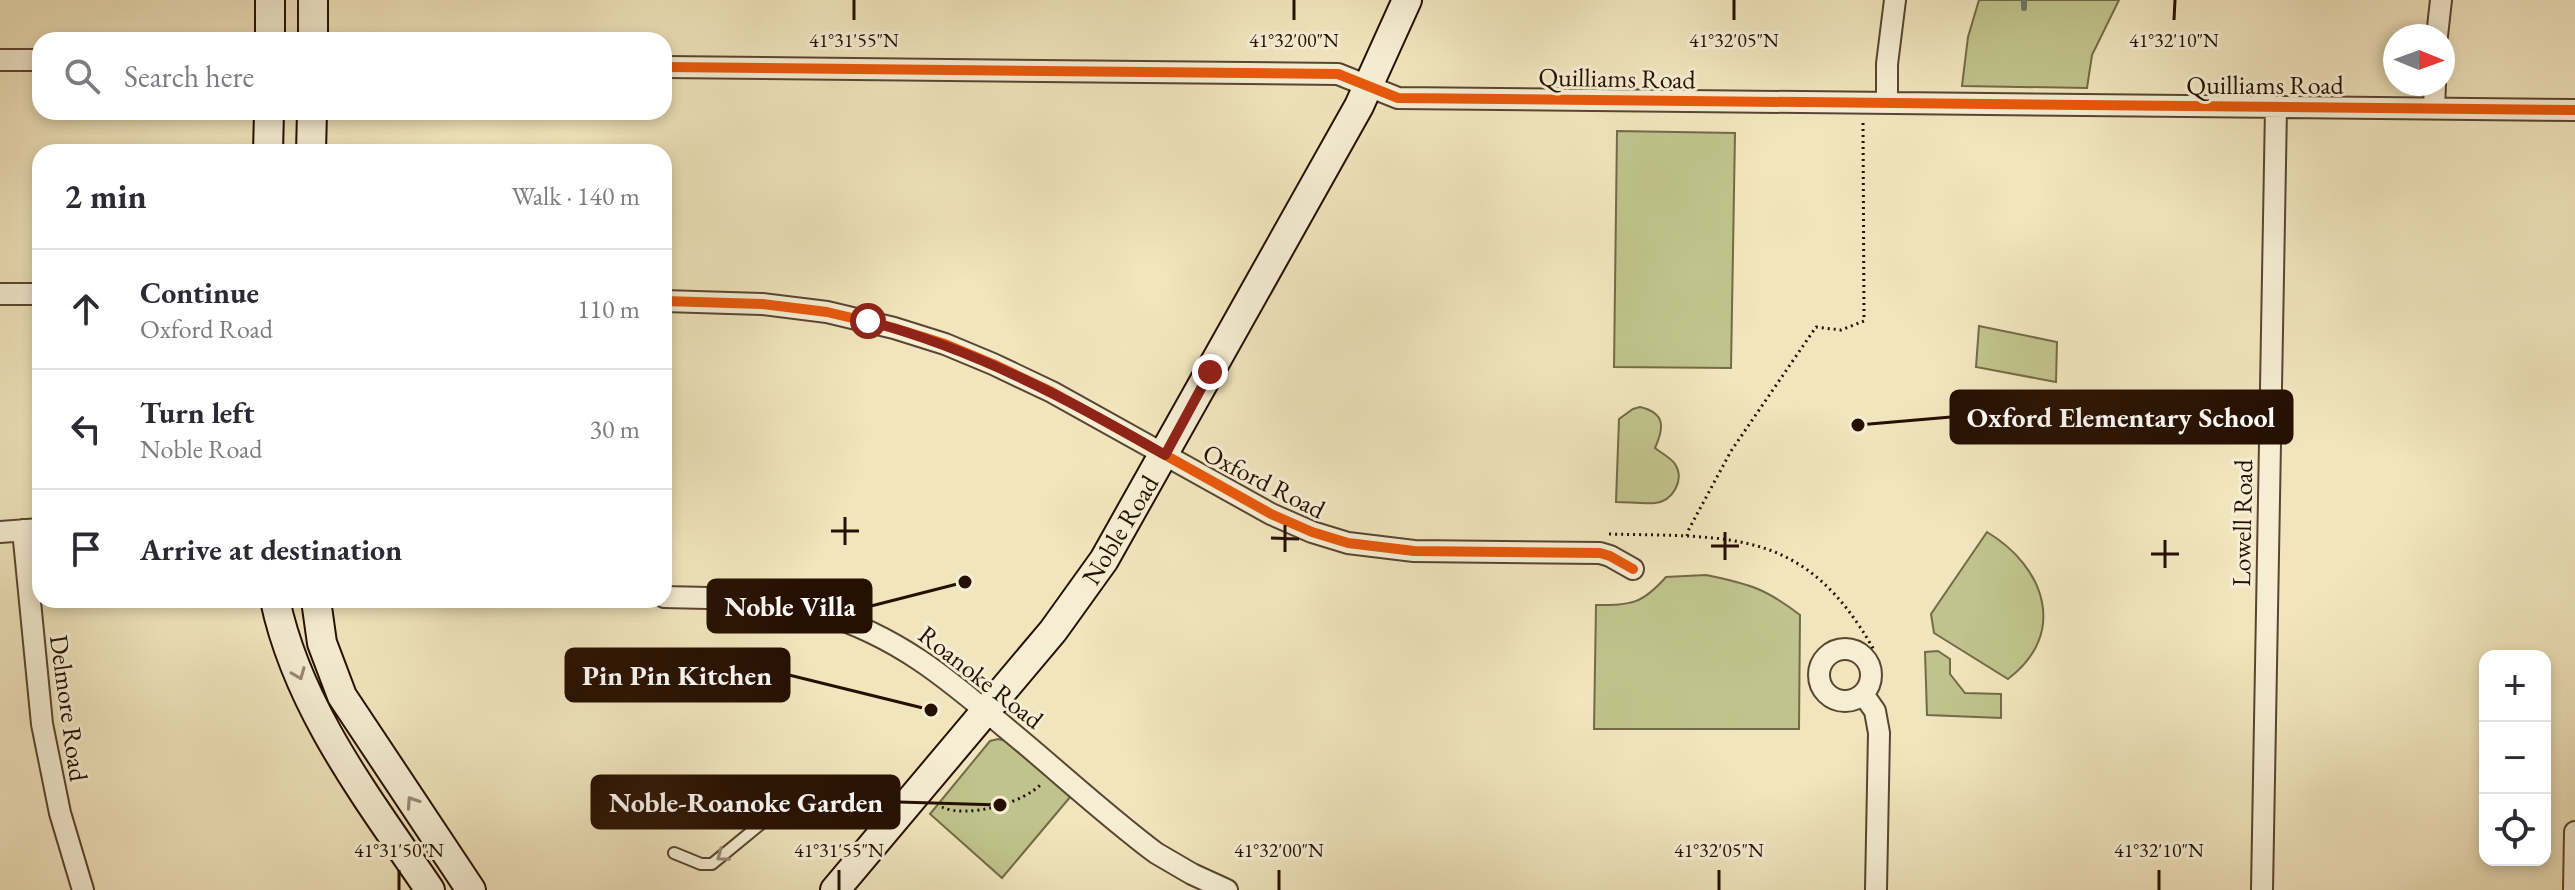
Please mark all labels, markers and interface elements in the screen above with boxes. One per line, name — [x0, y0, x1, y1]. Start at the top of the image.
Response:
north arrow — [2383, 24, 2455, 96]
text: 41°31'55"N — [809, 27, 899, 53]
text: 41°32'00"N — [1249, 27, 1339, 53]
text: 41°32'05"N — [1689, 27, 1779, 53]
text: 41°32'10"N — [2129, 27, 2219, 53]
search box — [32, 32, 672, 120]
icon: search — [60, 54, 104, 98]
text: Search here — [124, 57, 254, 96]
street label: Quilliams Road — [1538, 60, 1697, 96]
street label: Quilliams Road — [2186, 68, 2345, 102]
text: 2 min — [64, 174, 147, 218]
text: Walk · 140 m — [512, 179, 640, 213]
text: Continue — [140, 273, 259, 312]
icon: ahead — [64, 287, 108, 331]
text: 110 m — [577, 292, 640, 326]
route start — [850, 303, 886, 339]
text: Oxford Road — [140, 312, 273, 346]
route end — [1192, 354, 1228, 390]
callout: Oxford Elementary School — [1951, 391, 2292, 443]
text: Turn left — [140, 393, 254, 432]
text: Oxford Elementary School — [1967, 399, 2275, 435]
icon: left — [64, 407, 108, 451]
text: 30 m — [590, 412, 640, 446]
text: Noble Road — [140, 432, 262, 466]
street label: Oxford Road — [1197, 436, 1332, 527]
street label: Lowell Road — [2224, 458, 2260, 587]
street label: Noble Road — [1074, 468, 1167, 591]
icon: arrive — [64, 527, 108, 571]
text: Arrive at destination — [140, 530, 402, 569]
callout: Noble Villa — [708, 580, 871, 632]
text: Noble Villa — [724, 588, 856, 624]
street label: Roanoke Road — [912, 618, 1051, 737]
street label: Delmore Road — [42, 633, 96, 784]
callout: Pin Pin Kitchen — [566, 649, 789, 701]
map controls — [2479, 650, 2551, 866]
button: + — [2479, 650, 2551, 722]
text: Pin Pin Kitchen — [582, 657, 772, 693]
one-way arrow — [289, 666, 306, 680]
button: − — [2479, 722, 2551, 794]
callout: Noble-Roanoke Garden — [592, 776, 899, 828]
text: Noble-Roanoke Garden — [609, 784, 883, 820]
button: locate — [2479, 794, 2551, 866]
one-way arrow — [406, 797, 421, 811]
text: 41°31'50"N — [354, 837, 444, 863]
text: 41°31'55"N — [794, 837, 884, 863]
text: 41°32'00"N — [1234, 837, 1324, 863]
text: 41°32'05"N — [1674, 837, 1764, 863]
text: 41°32'10"N — [2114, 837, 2204, 863]
one-way arrow — [716, 846, 731, 860]

